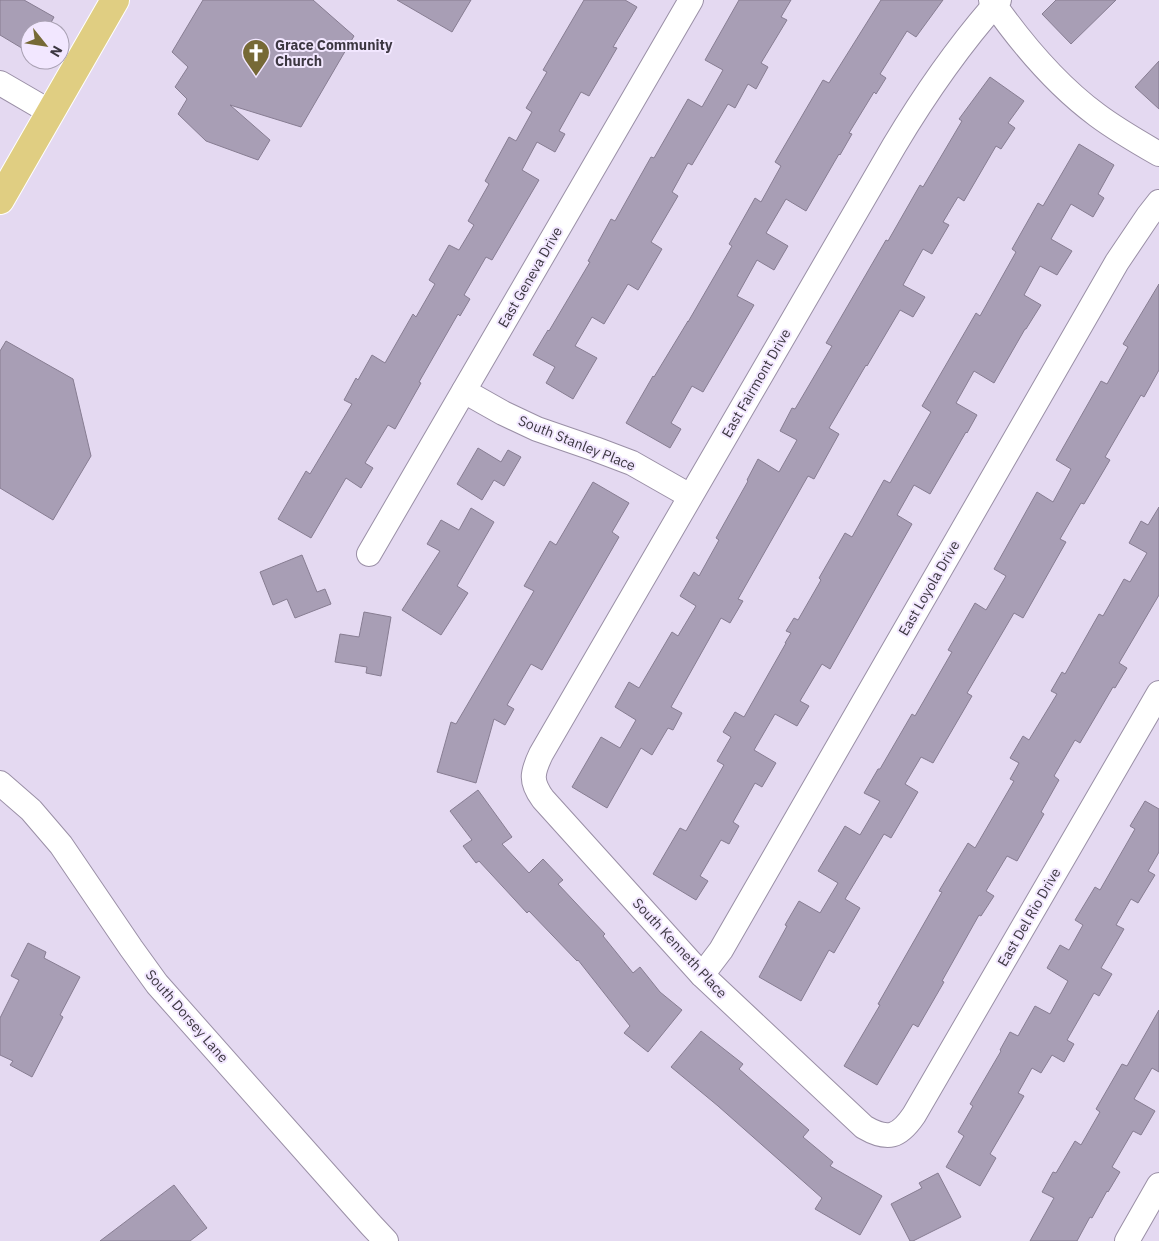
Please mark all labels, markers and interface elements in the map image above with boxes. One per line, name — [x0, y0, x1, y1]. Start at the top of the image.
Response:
north arrow — [20, 20, 70, 70]
place label: Grace Community Church — [275, 36, 393, 70]
church icon: Grace Community Church — [241, 38, 271, 77]
text: N — [46, 43, 67, 60]
street label: East Geneva Drive — [494, 223, 566, 331]
street label: East Fairmont Drive — [718, 325, 795, 441]
street label: South Stanley Place — [516, 411, 638, 475]
street label: East Loyola Drive — [894, 537, 964, 639]
street label: East Del Rio Drive — [993, 864, 1065, 970]
street label: South Kenneth Place — [629, 894, 731, 1002]
street label: South Dorsey Lane — [142, 966, 232, 1066]

